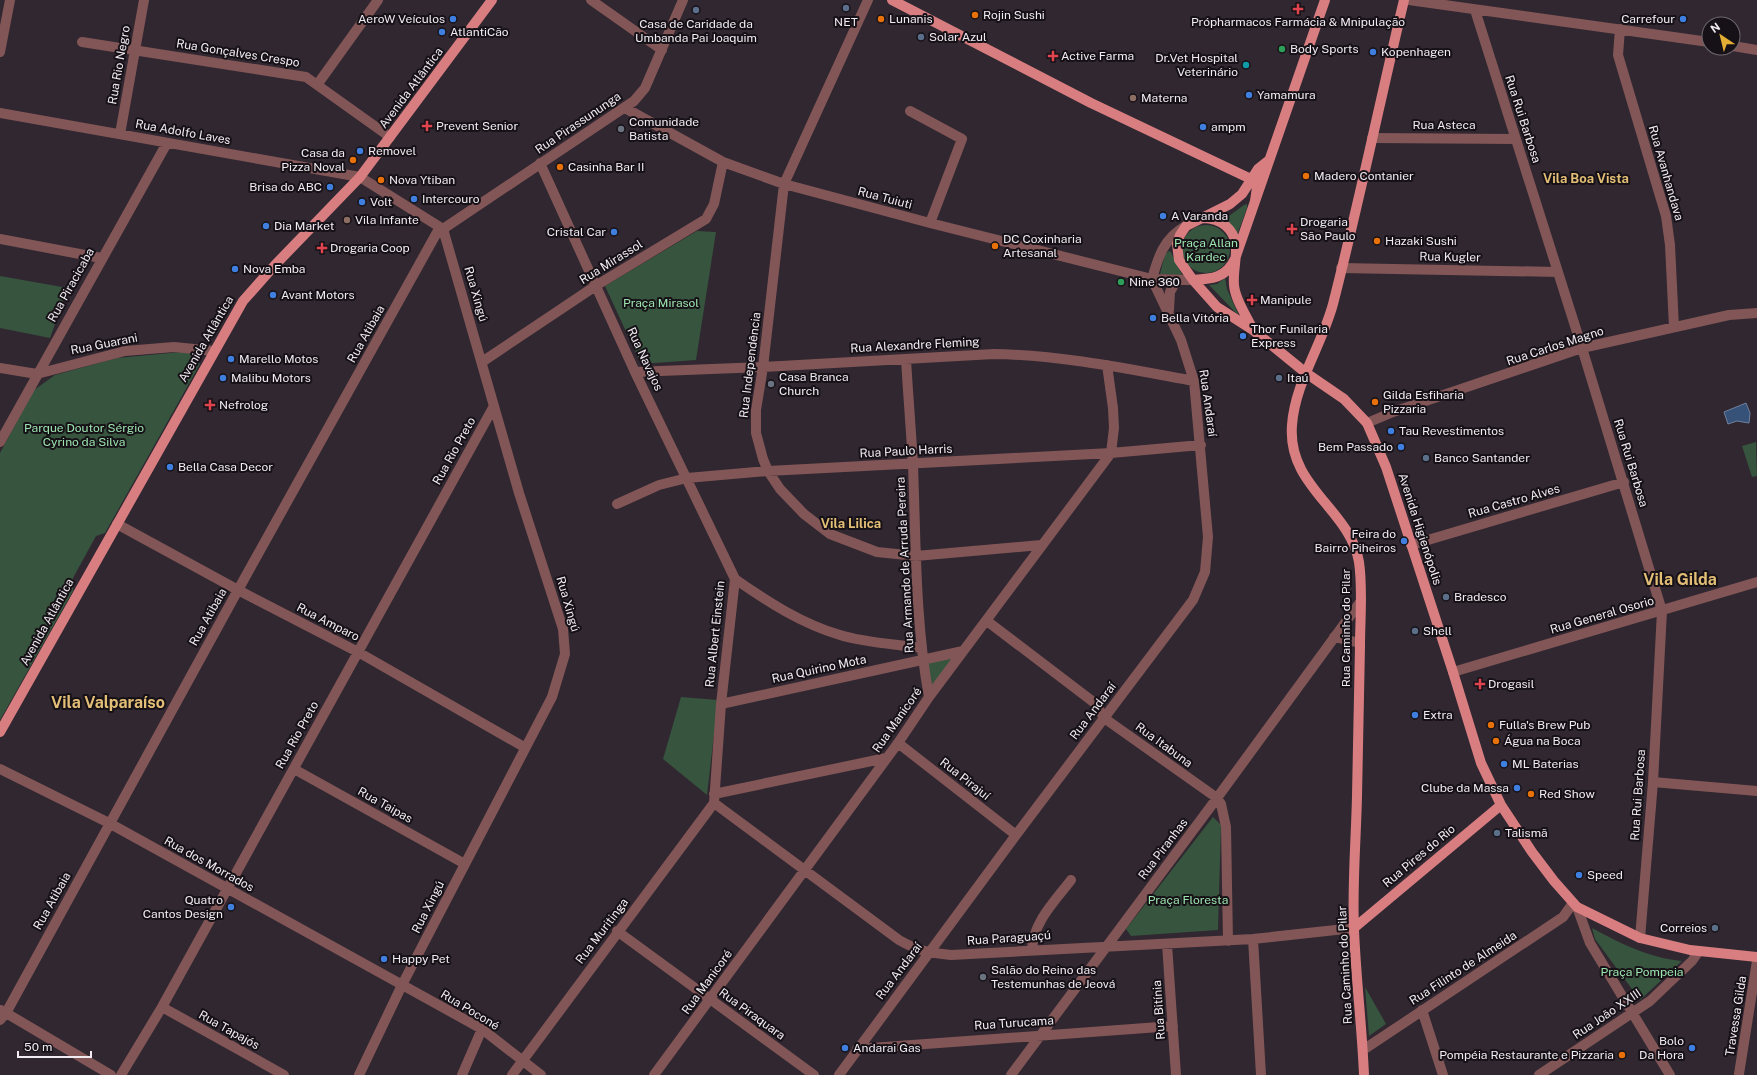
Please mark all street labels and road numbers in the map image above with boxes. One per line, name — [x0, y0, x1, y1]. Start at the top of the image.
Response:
street label: Rua Rio Negro — [105, 24, 133, 105]
street label: Rua Gonçalves Crespo — [175, 36, 301, 70]
street label: Avenida Atlântica — [376, 45, 446, 131]
street label: Rua Rui Barbosa — [1502, 73, 1544, 165]
street label: Rua Pirassununga — [533, 89, 623, 157]
street label: Rua Adolfo Laves — [134, 117, 232, 147]
street label: Rua Asteca — [1412, 118, 1476, 132]
street label: Rua Avanhandava — [1646, 124, 1686, 222]
street label: Rua Tuiuti — [856, 184, 914, 212]
street label: Rua Mirassol — [577, 237, 645, 287]
street label: Rua Piracicaba — [45, 246, 97, 324]
street label: Rua Kugler — [1419, 249, 1481, 265]
street label: Rua Xingú — [461, 265, 491, 323]
street label: Avenida Atlântica — [176, 293, 236, 385]
street label: Rua Atibaia — [345, 303, 387, 365]
street label: Rua Independência — [737, 311, 763, 419]
street label: Rua Carlos Magno — [1505, 324, 1606, 368]
street label: Rua Navajos — [624, 325, 666, 393]
street label: Rua Guarani — [69, 331, 139, 357]
street label: Rua Alexandre Fleming — [850, 335, 980, 355]
street label: Rua Andaraí — [1196, 368, 1220, 439]
street label: Rua Rio Preto — [430, 415, 478, 487]
street label: Rua Rui Barbosa — [1611, 417, 1651, 509]
street label: Rua Paulo Harris — [859, 442, 953, 460]
street label: Avenida Higienópolis — [1395, 471, 1445, 587]
street label: Rua Armando de Arruda Pereira — [893, 476, 917, 654]
street label: Rua Castro Alves — [1467, 481, 1561, 521]
street label: Rua Caminho do Pilar — [1339, 568, 1353, 687]
street label: Rua Xingú — [553, 575, 583, 633]
street label: Avenida Atlântica — [17, 576, 77, 668]
street label: Rua Albert Einstein — [702, 580, 728, 688]
street label: Rua Atibaia — [187, 586, 229, 648]
street label: Rua General Osorio — [1548, 593, 1656, 637]
street label: Rua Amparo — [294, 600, 362, 644]
street label: Rua Quirino Mota — [770, 652, 868, 686]
street label: Rua Andaraí — [1067, 679, 1120, 742]
street label: Rua Manicoré — [869, 685, 925, 755]
street label: Rua Rio Preto — [273, 699, 321, 771]
street label: Rua Itabuna — [1133, 720, 1195, 770]
street label: Rua Rui Barbosa — [1628, 749, 1648, 841]
street label: Rua Pirajuí — [937, 755, 994, 803]
street label: Rua Taipas — [355, 784, 415, 826]
street label: Rua Piranhas — [1135, 816, 1191, 882]
street label: Rua Pires do Rio — [1380, 822, 1458, 890]
street label: Rua dos Morrados — [162, 834, 256, 894]
street label: Rua Atibaia — [31, 870, 73, 932]
street label: Rua Xingú — [409, 878, 447, 936]
street label: Rua Muritinga — [573, 895, 631, 967]
street label: Rua Caminho do Pilar — [1335, 905, 1355, 1025]
street label: Rua Paraguaçú — [967, 928, 1052, 948]
street label: Rua Filinto de Almeida — [1407, 928, 1519, 1008]
street label: Rua Andaraí — [873, 939, 926, 1002]
street label: Rua Manicoré — [679, 947, 735, 1017]
street label: Travessa Gilda — [1723, 975, 1749, 1057]
street label: Rua Bitínia — [1150, 980, 1168, 1040]
street label: Rua Piraquara — [716, 985, 788, 1043]
street label: Rua João XXIII — [1570, 986, 1644, 1042]
street label: Rua Poconé — [438, 987, 502, 1033]
street label: Rua Tapajós — [196, 1008, 262, 1052]
street label: Rua Turucama — [974, 1013, 1054, 1033]

